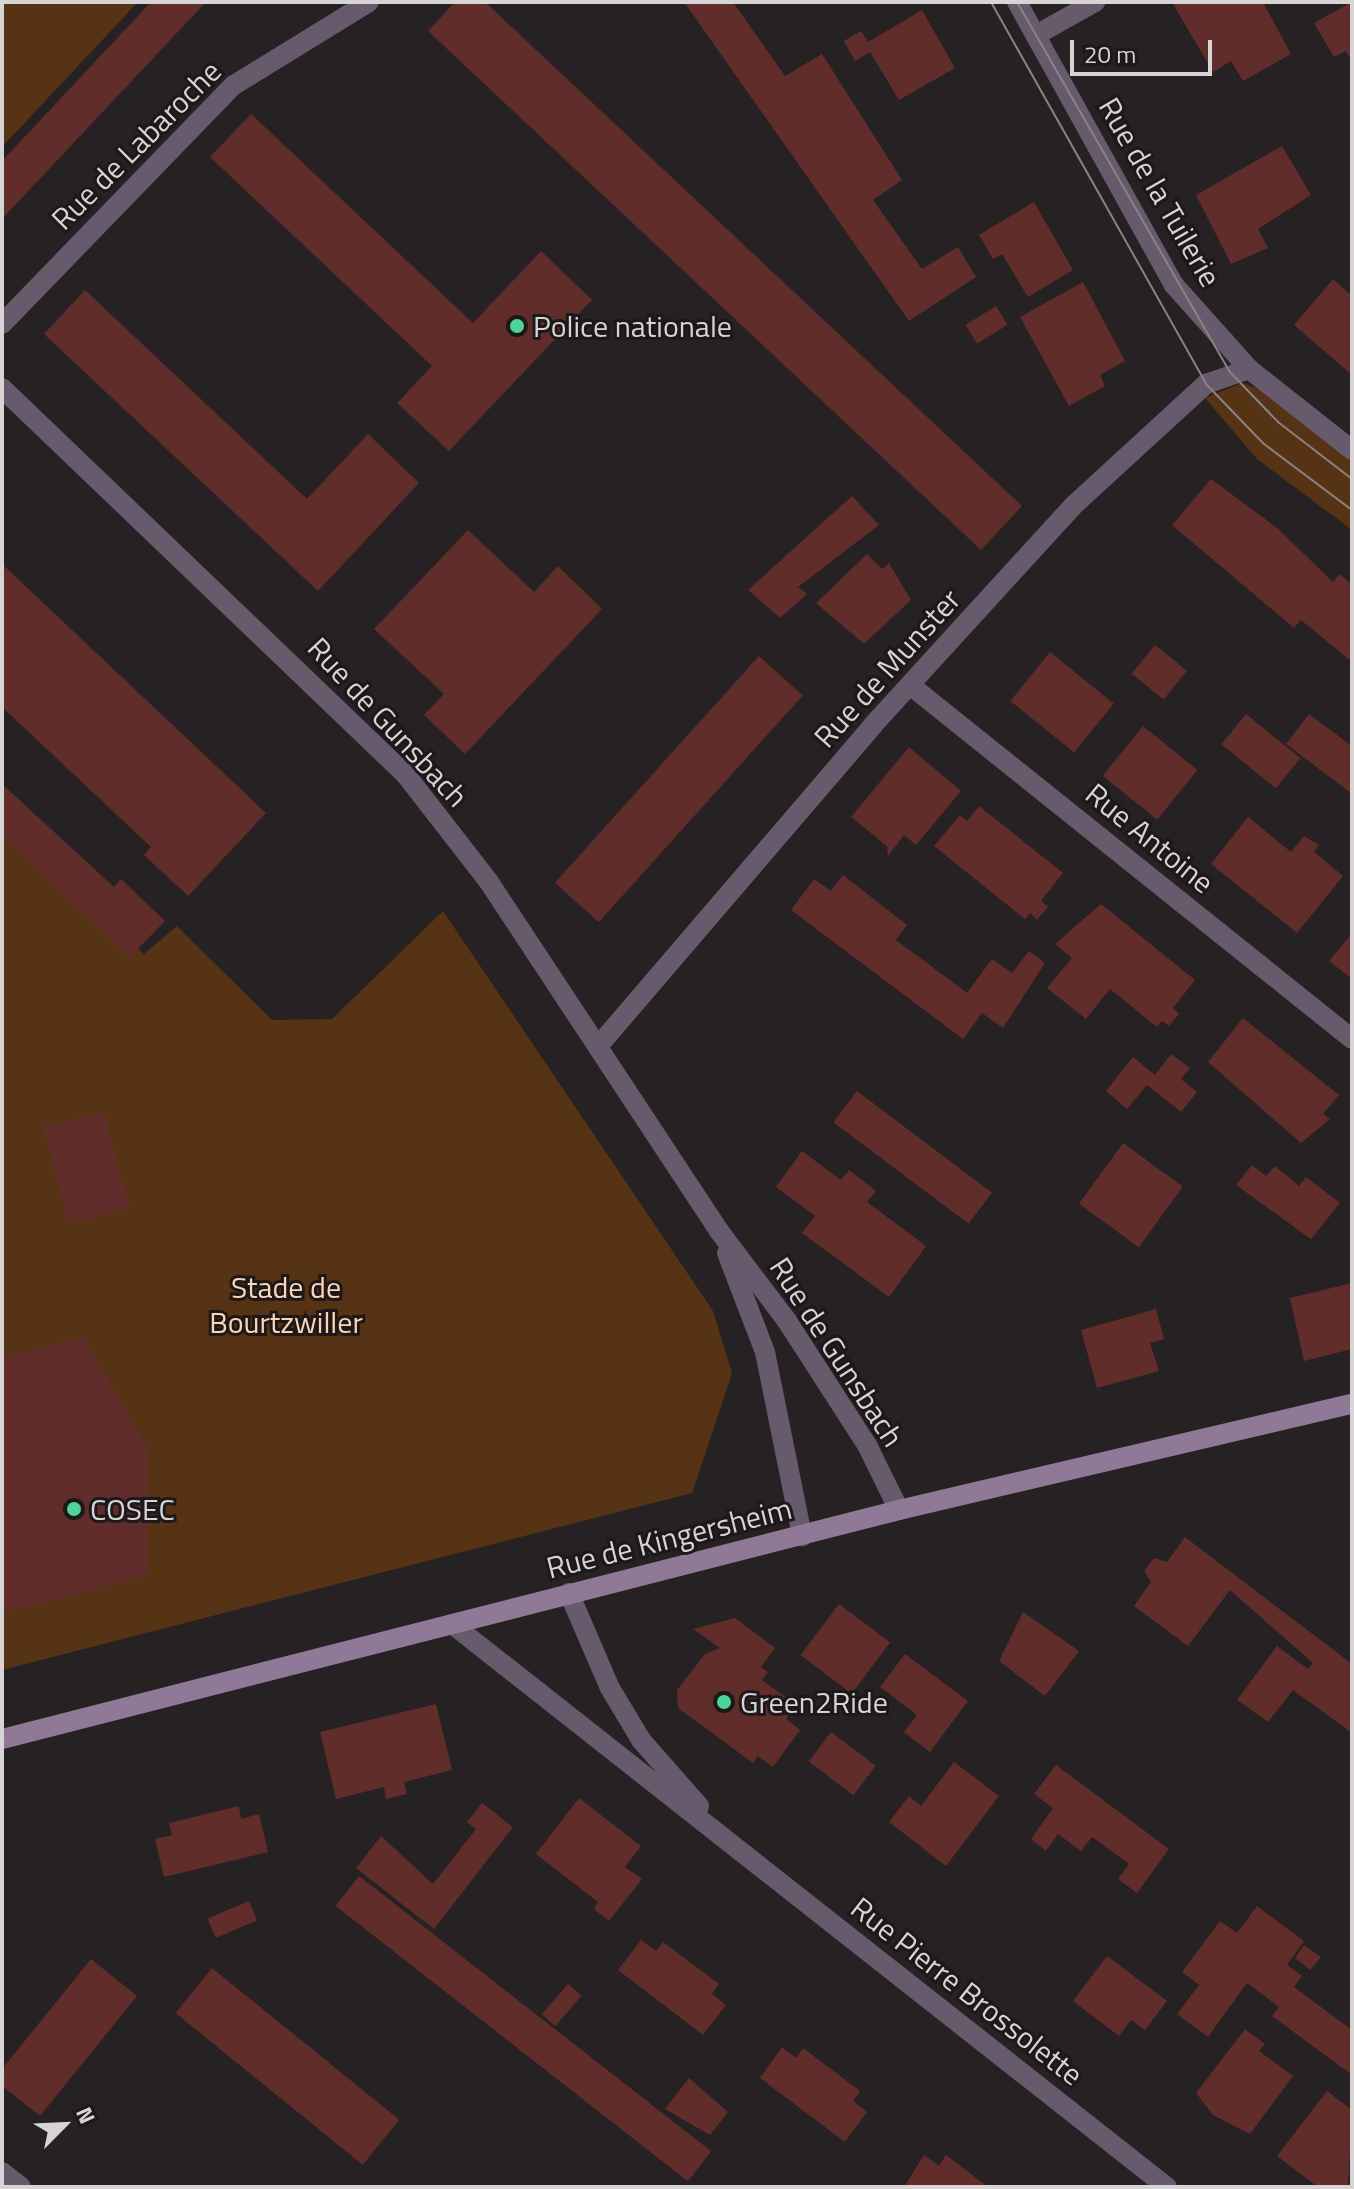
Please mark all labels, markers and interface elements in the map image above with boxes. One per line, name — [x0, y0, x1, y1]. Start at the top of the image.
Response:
scale bar — [1074, 24, 1216, 74]
text: 20 m — [1084, 36, 1136, 72]
street label: Rue de Labaroche — [44, 53, 228, 237]
street label: Rue de la Tuilerie — [1091, 91, 1229, 293]
place label: Police nationale — [533, 308, 732, 344]
marker: Police nationale — [508, 317, 526, 335]
street label: Rue de Munster — [806, 581, 968, 755]
street label: Rue de Gunsbach — [300, 630, 476, 814]
street label: Rue Antoine — [1079, 776, 1221, 900]
street label: Rue de Gunsbach — [762, 1251, 912, 1453]
park label: Stade de Bourtzwiller — [209, 1269, 363, 1340]
street label: Rue de Kingersheim — [543, 1490, 795, 1586]
place label: COSEC — [90, 1491, 175, 1527]
marker: COSEC — [65, 1500, 83, 1518]
place label: Green2Ride — [740, 1684, 888, 1720]
marker: Green2Ride — [715, 1693, 733, 1711]
street label: Rue Pierre Brossolette — [844, 1889, 1090, 2093]
north arrow — [24, 2085, 104, 2165]
text: N — [67, 2101, 105, 2129]

